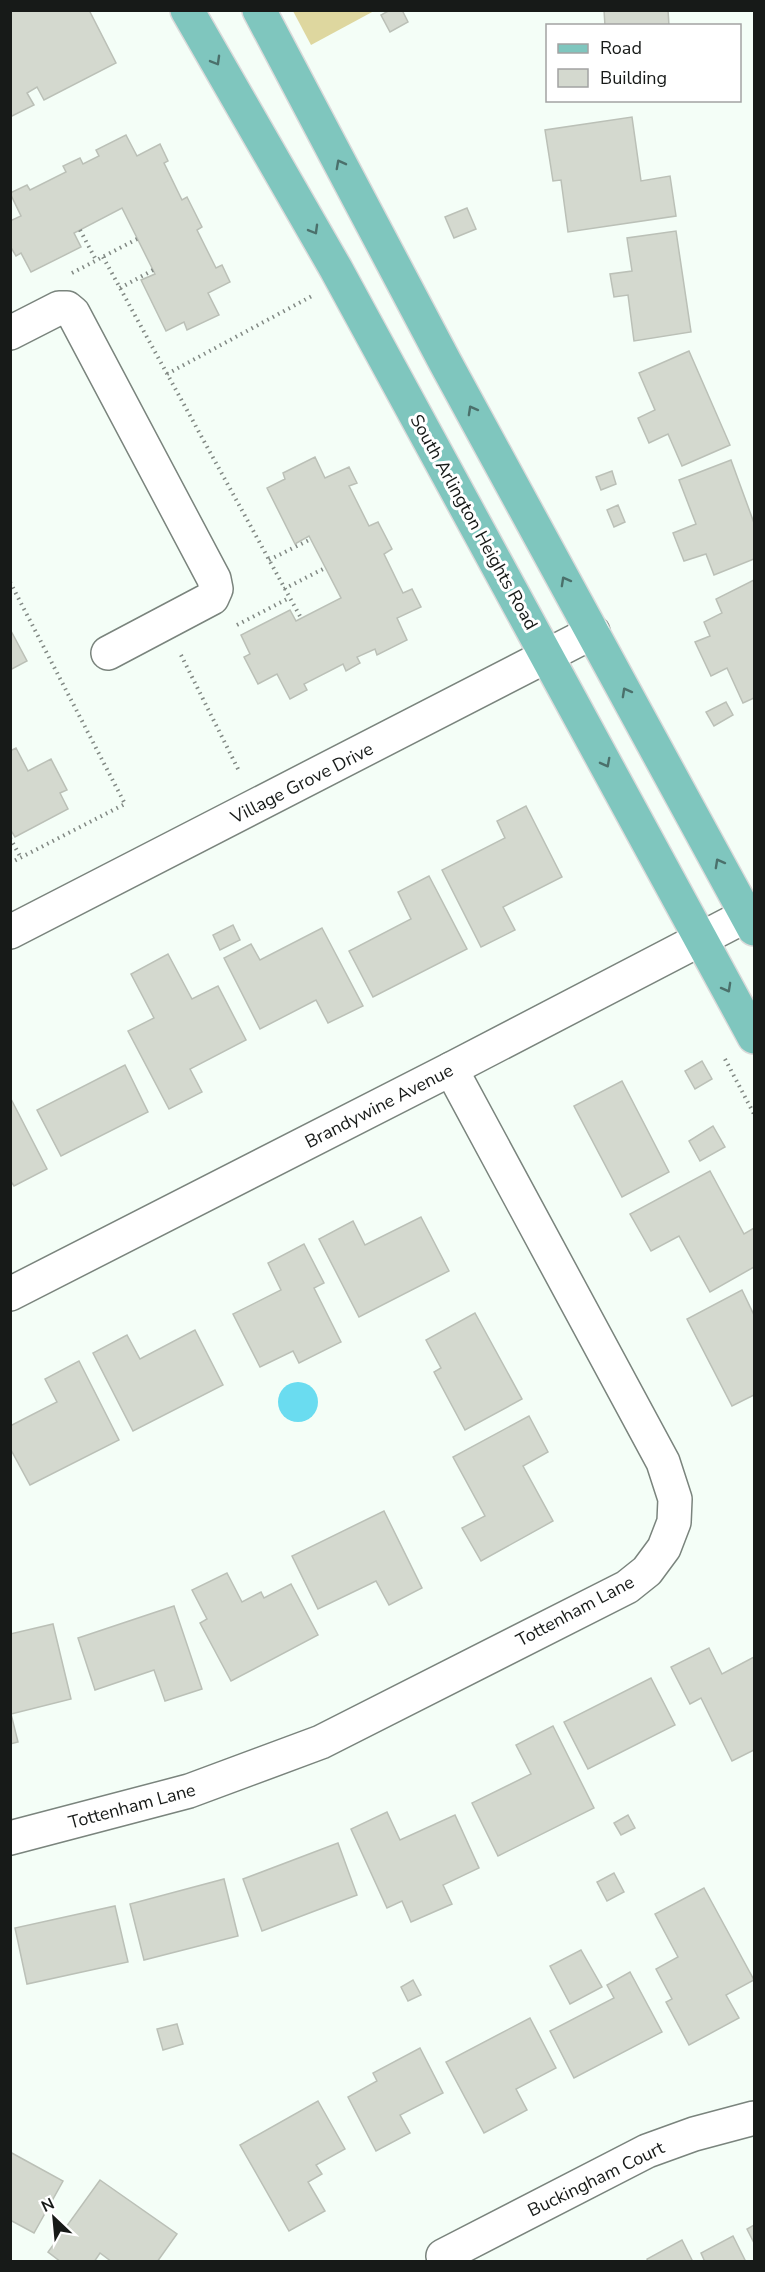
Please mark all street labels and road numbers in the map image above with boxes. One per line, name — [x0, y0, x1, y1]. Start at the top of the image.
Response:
street label: South Arlington Heights Road — [405, 410, 543, 634]
street label: Village Grove Drive — [226, 737, 377, 830]
street label: Brandywine Avenue — [301, 1058, 457, 1154]
street label: Tottenham Lane — [512, 1570, 638, 1652]
street label: Tottenham Lane — [66, 1778, 198, 1834]
street label: Buckingham Court — [524, 2135, 669, 2222]

